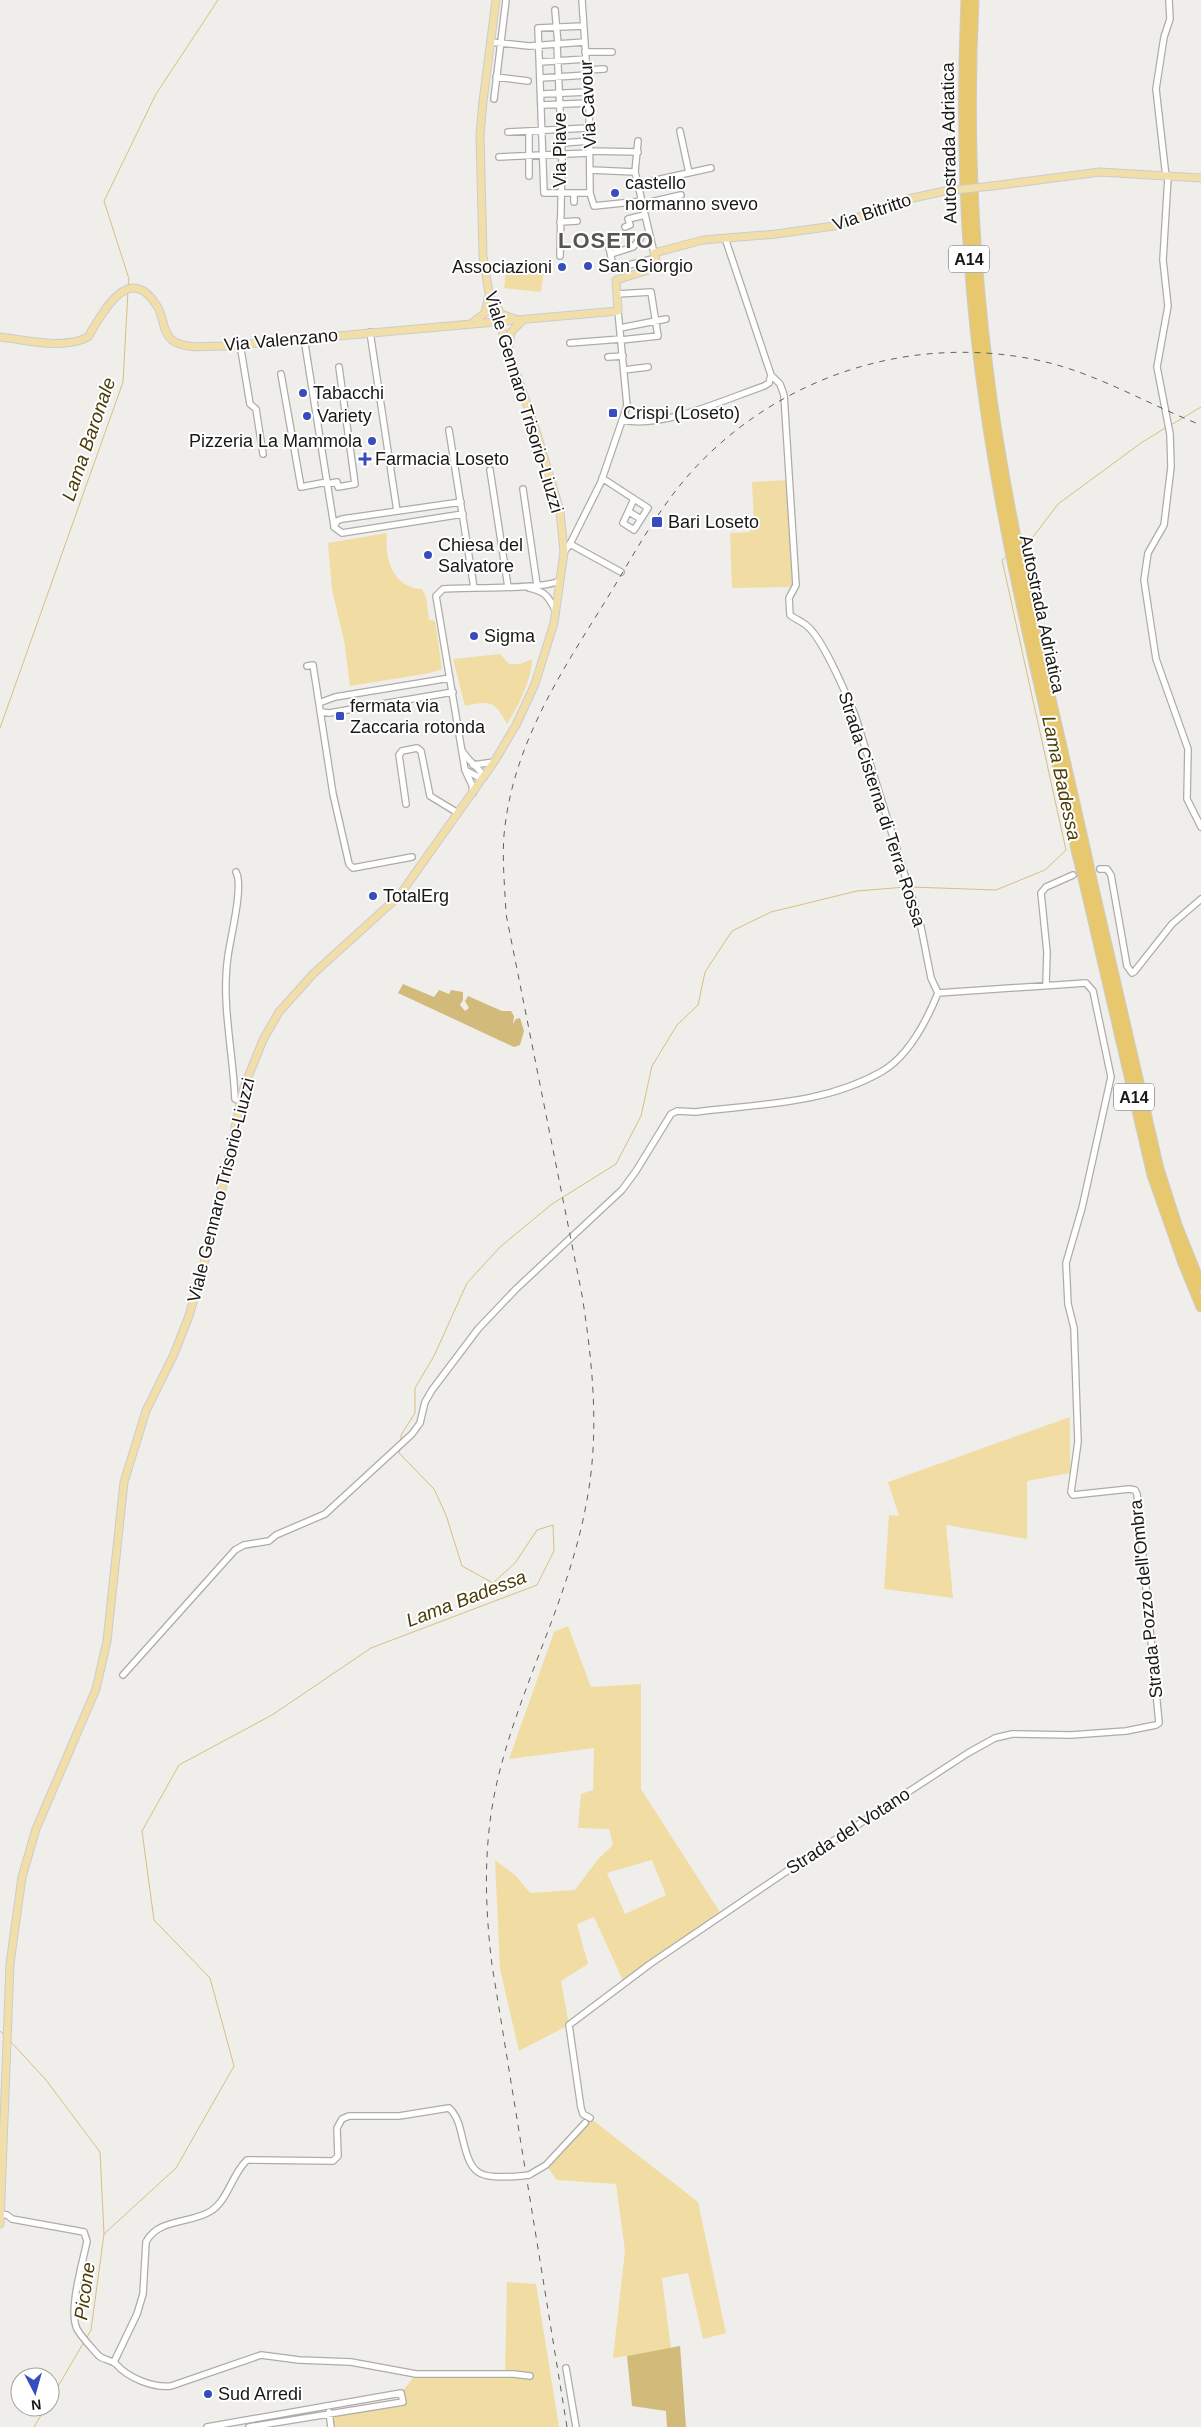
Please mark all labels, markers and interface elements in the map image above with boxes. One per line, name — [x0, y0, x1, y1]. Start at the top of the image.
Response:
street label: Via Cavour — [576, 59, 600, 149]
street label: Autostrada Adriatica — [938, 61, 960, 224]
street label: Via Piave — [550, 112, 570, 188]
place label: castello normanno svevo — [625, 173, 758, 214]
marker: castello normanno svevo — [609, 187, 621, 199]
street label: Via Bitritto — [830, 189, 914, 235]
district label: LOSETO — [558, 228, 654, 253]
road number: A14 — [949, 245, 989, 272]
place label: San Giorgio — [598, 256, 693, 276]
place label: Associazioni — [452, 257, 552, 277]
marker: San Giorgio — [582, 260, 594, 272]
marker: Associazioni — [556, 261, 568, 273]
street label: Viale Gennaro Trisorio-Liuzzi — [481, 289, 567, 515]
street label: Via Valenzano — [223, 325, 339, 355]
water label: Lama Baronale — [58, 375, 119, 504]
place label: Tabacchi — [313, 383, 384, 403]
marker: Tabacchi — [297, 387, 309, 399]
place label: Crispi (Loseto) — [623, 403, 740, 423]
place label: Variety — [317, 406, 372, 426]
marker: Crispi (Loseto) — [607, 407, 619, 419]
marker: Variety — [301, 410, 313, 422]
place label: Pizzeria La Mammola — [189, 431, 363, 451]
marker: Pizzeria La Mammola — [366, 435, 378, 447]
place label: Farmacia Loseto — [375, 449, 509, 469]
marker: Farmacia Loseto — [359, 453, 371, 465]
place label: Bari Loseto — [668, 512, 759, 532]
marker: Bari Loseto — [650, 515, 664, 529]
street label: Autostrada Adriatica — [1015, 533, 1069, 696]
place label: Chiesa del Salvatore — [438, 535, 523, 576]
marker: Chiesa del Salvatore — [422, 549, 434, 561]
place label: Sigma — [484, 626, 536, 646]
marker: Sigma — [468, 630, 480, 642]
street label: Strada Cisterna di Terra Rossa — [835, 689, 930, 930]
place label: fermata via Zaccaria rotonda — [350, 696, 486, 737]
marker: fermata via Zaccaria rotonda — [334, 710, 346, 722]
water label: Lama Badessa — [1038, 714, 1085, 842]
place label: TotalErg — [383, 886, 449, 906]
marker: TotalErg — [367, 890, 379, 902]
street label: Viale Gennaro Trisorio-Liuzzi — [183, 1076, 259, 1304]
road number: A14 — [1114, 1084, 1154, 1110]
street label: Strada Pozzo dell'Ombra — [1126, 1498, 1166, 1699]
water label: Lama Badessa — [403, 1566, 529, 1631]
street label: Strada del Votano — [783, 1784, 913, 1878]
water label: Picone — [70, 2261, 99, 2321]
north arrow — [10, 2367, 60, 2417]
place label: Sud Arredi — [218, 2384, 302, 2404]
marker: Sud Arredi — [202, 2388, 214, 2400]
text: N — [30, 2396, 42, 2413]

